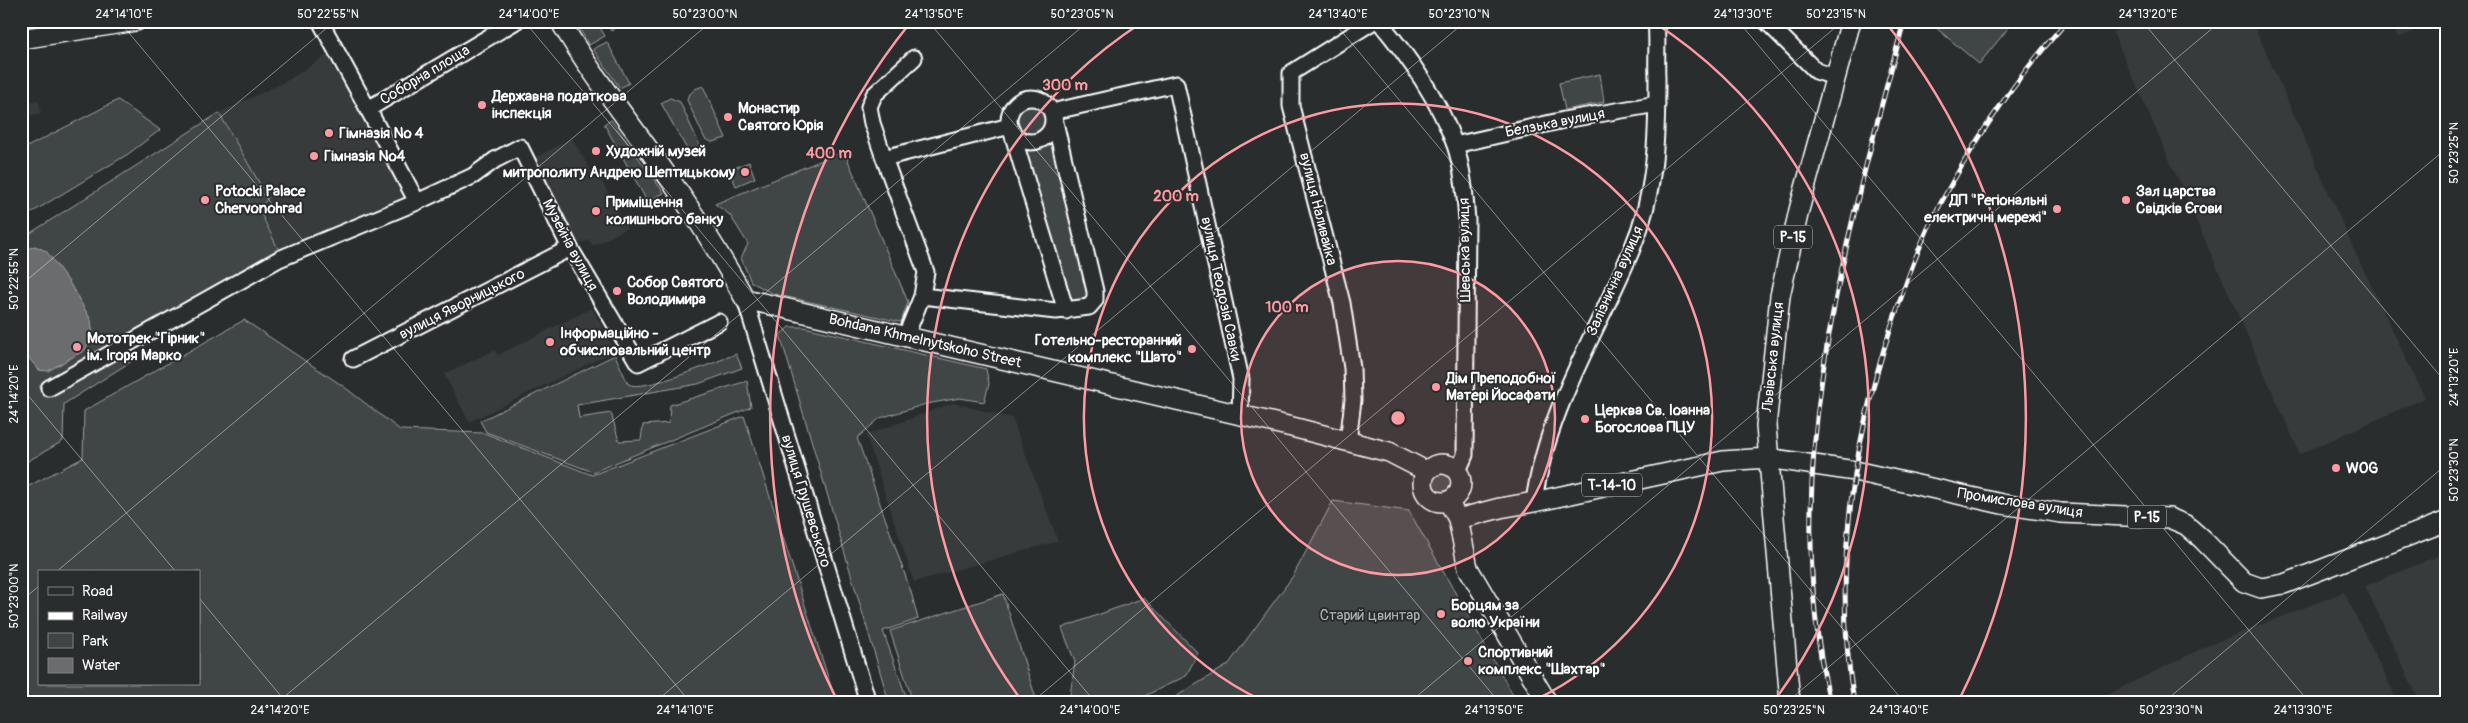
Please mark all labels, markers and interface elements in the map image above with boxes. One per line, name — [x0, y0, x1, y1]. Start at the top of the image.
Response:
text: 24°14'10"E — [96, 7, 152, 22]
text: 50°22'55"N — [297, 7, 359, 22]
text: 24°14'00"E — [499, 7, 559, 22]
text: 50°23'00"N — [673, 7, 737, 22]
text: 24°13'50"E — [905, 7, 963, 22]
text: 50°23'05"N — [1050, 7, 1114, 22]
text: 24°13'40"E — [1309, 7, 1367, 22]
text: 50°23'10"N — [1428, 7, 1490, 22]
text: 24°13'30"E — [1714, 7, 1772, 22]
text: 50°23'15"N — [1806, 7, 1866, 22]
text: 24°13'20"E — [2119, 7, 2177, 22]
street label: Соборна площа — [377, 41, 473, 109]
text: 300 m — [1042, 76, 1088, 95]
place label: Державна податкова інспекція — [491, 87, 627, 123]
marker: Державна податкова інспекція — [476, 99, 488, 111]
place label: Монастир Святого Юрія — [738, 99, 823, 135]
street label: Белзька вулиця — [1504, 104, 1606, 142]
marker: Монастир Святого Юрія — [722, 111, 734, 123]
text: 50°23'25"N — [2447, 122, 2462, 184]
place label: Гімназія № 4 — [339, 124, 424, 143]
marker: Гімназія № 4 — [323, 127, 335, 139]
place label: Художній музей — [606, 142, 706, 161]
text: 400 m — [806, 144, 852, 163]
marker: Художній музей — [590, 145, 602, 157]
place label: Гімназія №4 — [324, 147, 406, 166]
marker: Гімназія №4 — [308, 150, 320, 162]
street label: вулиця Наливайка — [1295, 151, 1341, 267]
place label: митрополиту Андрею Шептицькому — [503, 163, 736, 182]
marker: митрополиту Андрею Шептицькому — [739, 166, 751, 178]
place label: Potocki Palace Chervonohrad — [215, 182, 306, 218]
place label: Зал царства Свідків Єгови — [2136, 182, 2222, 218]
text: 200 m — [1153, 187, 1199, 206]
place label: ДП "Регіональні електричні мережі" — [1923, 191, 2047, 227]
place label: Приміщення колишнього банку — [606, 193, 724, 229]
marker: Potocki Palace Chervonohrad — [199, 194, 211, 206]
marker: Зал царства Свідків Єгови — [2120, 194, 2132, 206]
street label: Музейна вулиця — [538, 196, 602, 294]
street label: Шевська вулиця — [1455, 198, 1475, 302]
marker: ДП "Регіональні електричні мережі" — [2051, 203, 2063, 215]
marker: Приміщення колишнього банку — [590, 205, 602, 217]
street label: вулиця Теодозія Савки — [1196, 215, 1246, 363]
street label: Залізнична вулиця — [1582, 223, 1648, 339]
road number: Р-15 — [1774, 226, 1812, 248]
text: 50°22'55"N — [7, 248, 22, 310]
street label: вулиця Яворницького — [396, 264, 528, 344]
place label: Собор Святого Володимира — [627, 273, 724, 309]
marker: Собор Святого Володимира — [611, 285, 623, 297]
text: 100 m — [1266, 298, 1308, 317]
street label: Львівська вулиця — [1758, 301, 1788, 414]
street label: Bohdana Khmelnytskoho Street — [827, 310, 1024, 373]
place label: Інформаційно - обчислювальний центр — [559, 324, 711, 360]
place label: Мототрек "Гірник" ім. Ігоря Марко — [87, 329, 205, 365]
place label: Готельно-ресторанний комплекс "Шато" — [1035, 331, 1182, 367]
marker: Інформаційно - обчислювальний центр — [544, 336, 556, 348]
marker: Мототрек "Гірник" ім. Ігоря Марко — [71, 341, 83, 353]
marker: Готельно-ресторанний комплекс "Шато" — [1186, 343, 1198, 355]
text: 24°13'20"E — [2447, 348, 2462, 406]
text: 24°14'20"E — [7, 365, 22, 423]
place label: Дім Преподобної Матері Йосафати — [1445, 369, 1556, 405]
marker: Дім Преподобної Матері Йосафати — [1430, 381, 1442, 393]
place label: Церква Св. Іоанна Богослова ПЦУ — [1595, 401, 1710, 437]
centre of rings — [1389, 409, 1407, 427]
marker: Церква Св. Іоанна Богослова ПЦУ — [1579, 413, 1591, 425]
street label: вулиця Грушевського — [777, 432, 835, 570]
text: 50°23'30"N — [2447, 438, 2462, 502]
place label: WOG — [2346, 459, 2378, 478]
marker: WOG — [2330, 462, 2342, 474]
road number: Т-14-10 — [1582, 474, 1642, 496]
street label: Промислова вулиця — [1956, 484, 2084, 522]
road number: Р-15 — [2128, 506, 2166, 528]
text: 50°23'00"N — [7, 564, 22, 628]
legend — [38, 570, 200, 686]
text: Road — [82, 582, 113, 601]
place label: Борцям за волю України — [1451, 596, 1540, 632]
text: Railway — [82, 606, 128, 625]
park label: Старий цвинтар — [1320, 606, 1420, 625]
marker: Борцям за волю України — [1435, 608, 1447, 620]
text: Park — [82, 632, 109, 651]
place label: Спортивний комплекс "Шахтар" — [1478, 643, 1606, 679]
marker: Спортивний комплекс "Шахтар" — [1462, 655, 1474, 667]
text: Water — [82, 656, 121, 675]
text: 24°14'20"E — [251, 703, 309, 718]
text: 24°14'10"E — [657, 703, 713, 718]
text: 24°14'00"E — [1060, 703, 1120, 718]
text: 24°13'50"E — [1465, 703, 1523, 718]
text: 50°23'25"N — [1763, 703, 1825, 718]
text: 24°13'40"E — [1870, 703, 1928, 718]
text: 50°23'30"N — [2139, 703, 2203, 718]
text: 24°13'30"E — [2274, 703, 2332, 718]

